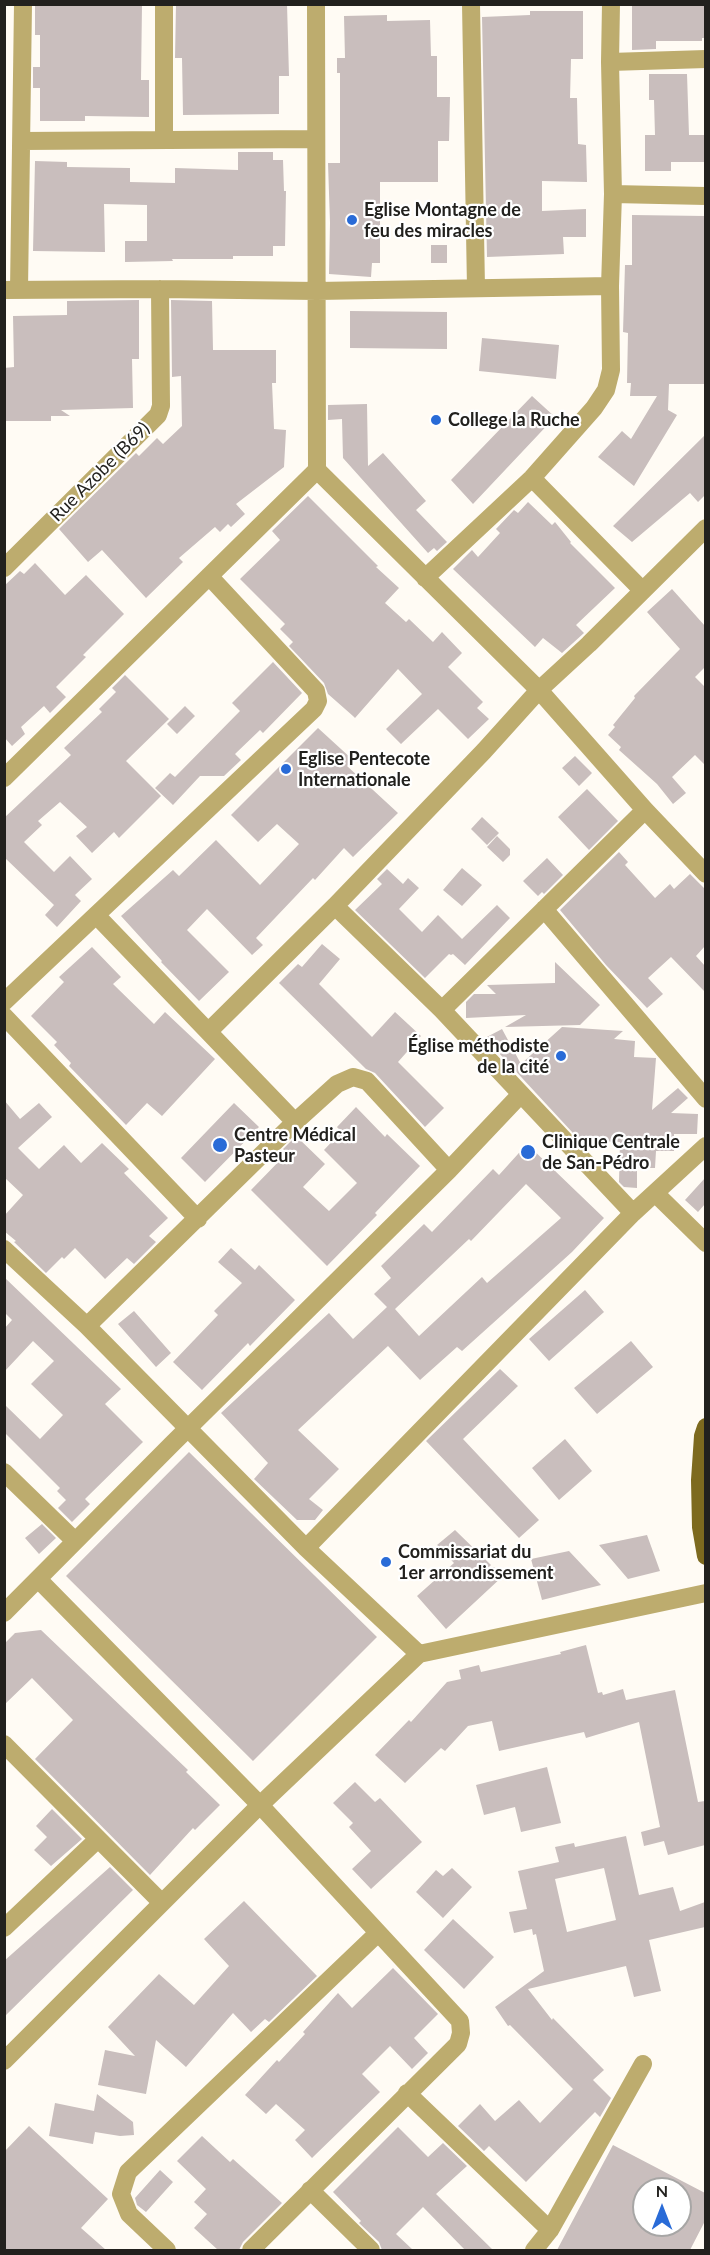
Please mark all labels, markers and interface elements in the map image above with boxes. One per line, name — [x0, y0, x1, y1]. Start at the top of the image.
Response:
place label: Eglise Montagne de feu des miracles — [364, 199, 521, 242]
marker: Eglise Montagne de feu des miracles — [345, 213, 359, 227]
place label: College la Ruche — [448, 409, 580, 431]
marker: College la Ruche — [429, 413, 443, 427]
street label: Rue Azobe (B69) — [46, 418, 154, 526]
place label: Eglise Pentecote Internationale — [298, 748, 430, 790]
marker: Eglise Pentecote Internationale — [279, 762, 293, 776]
place label: Église méthodiste de la cité — [408, 1035, 549, 1078]
marker: Église méthodiste de la cité — [554, 1049, 568, 1063]
place label: Centre Médical Pasteur — [234, 1124, 356, 1166]
place label: Clinique Centrale de San-Pédro — [542, 1131, 680, 1174]
marker: Centre Médical Pasteur — [211, 1136, 229, 1154]
marker: Clinique Centrale de San-Pédro — [519, 1143, 537, 1161]
place label: Commissariat du 1er arrondissement — [398, 1541, 554, 1584]
marker: Commissariat du 1er arrondissement — [379, 1555, 393, 1569]
north arrow — [632, 2177, 692, 2237]
text: N — [656, 2181, 668, 2200]

